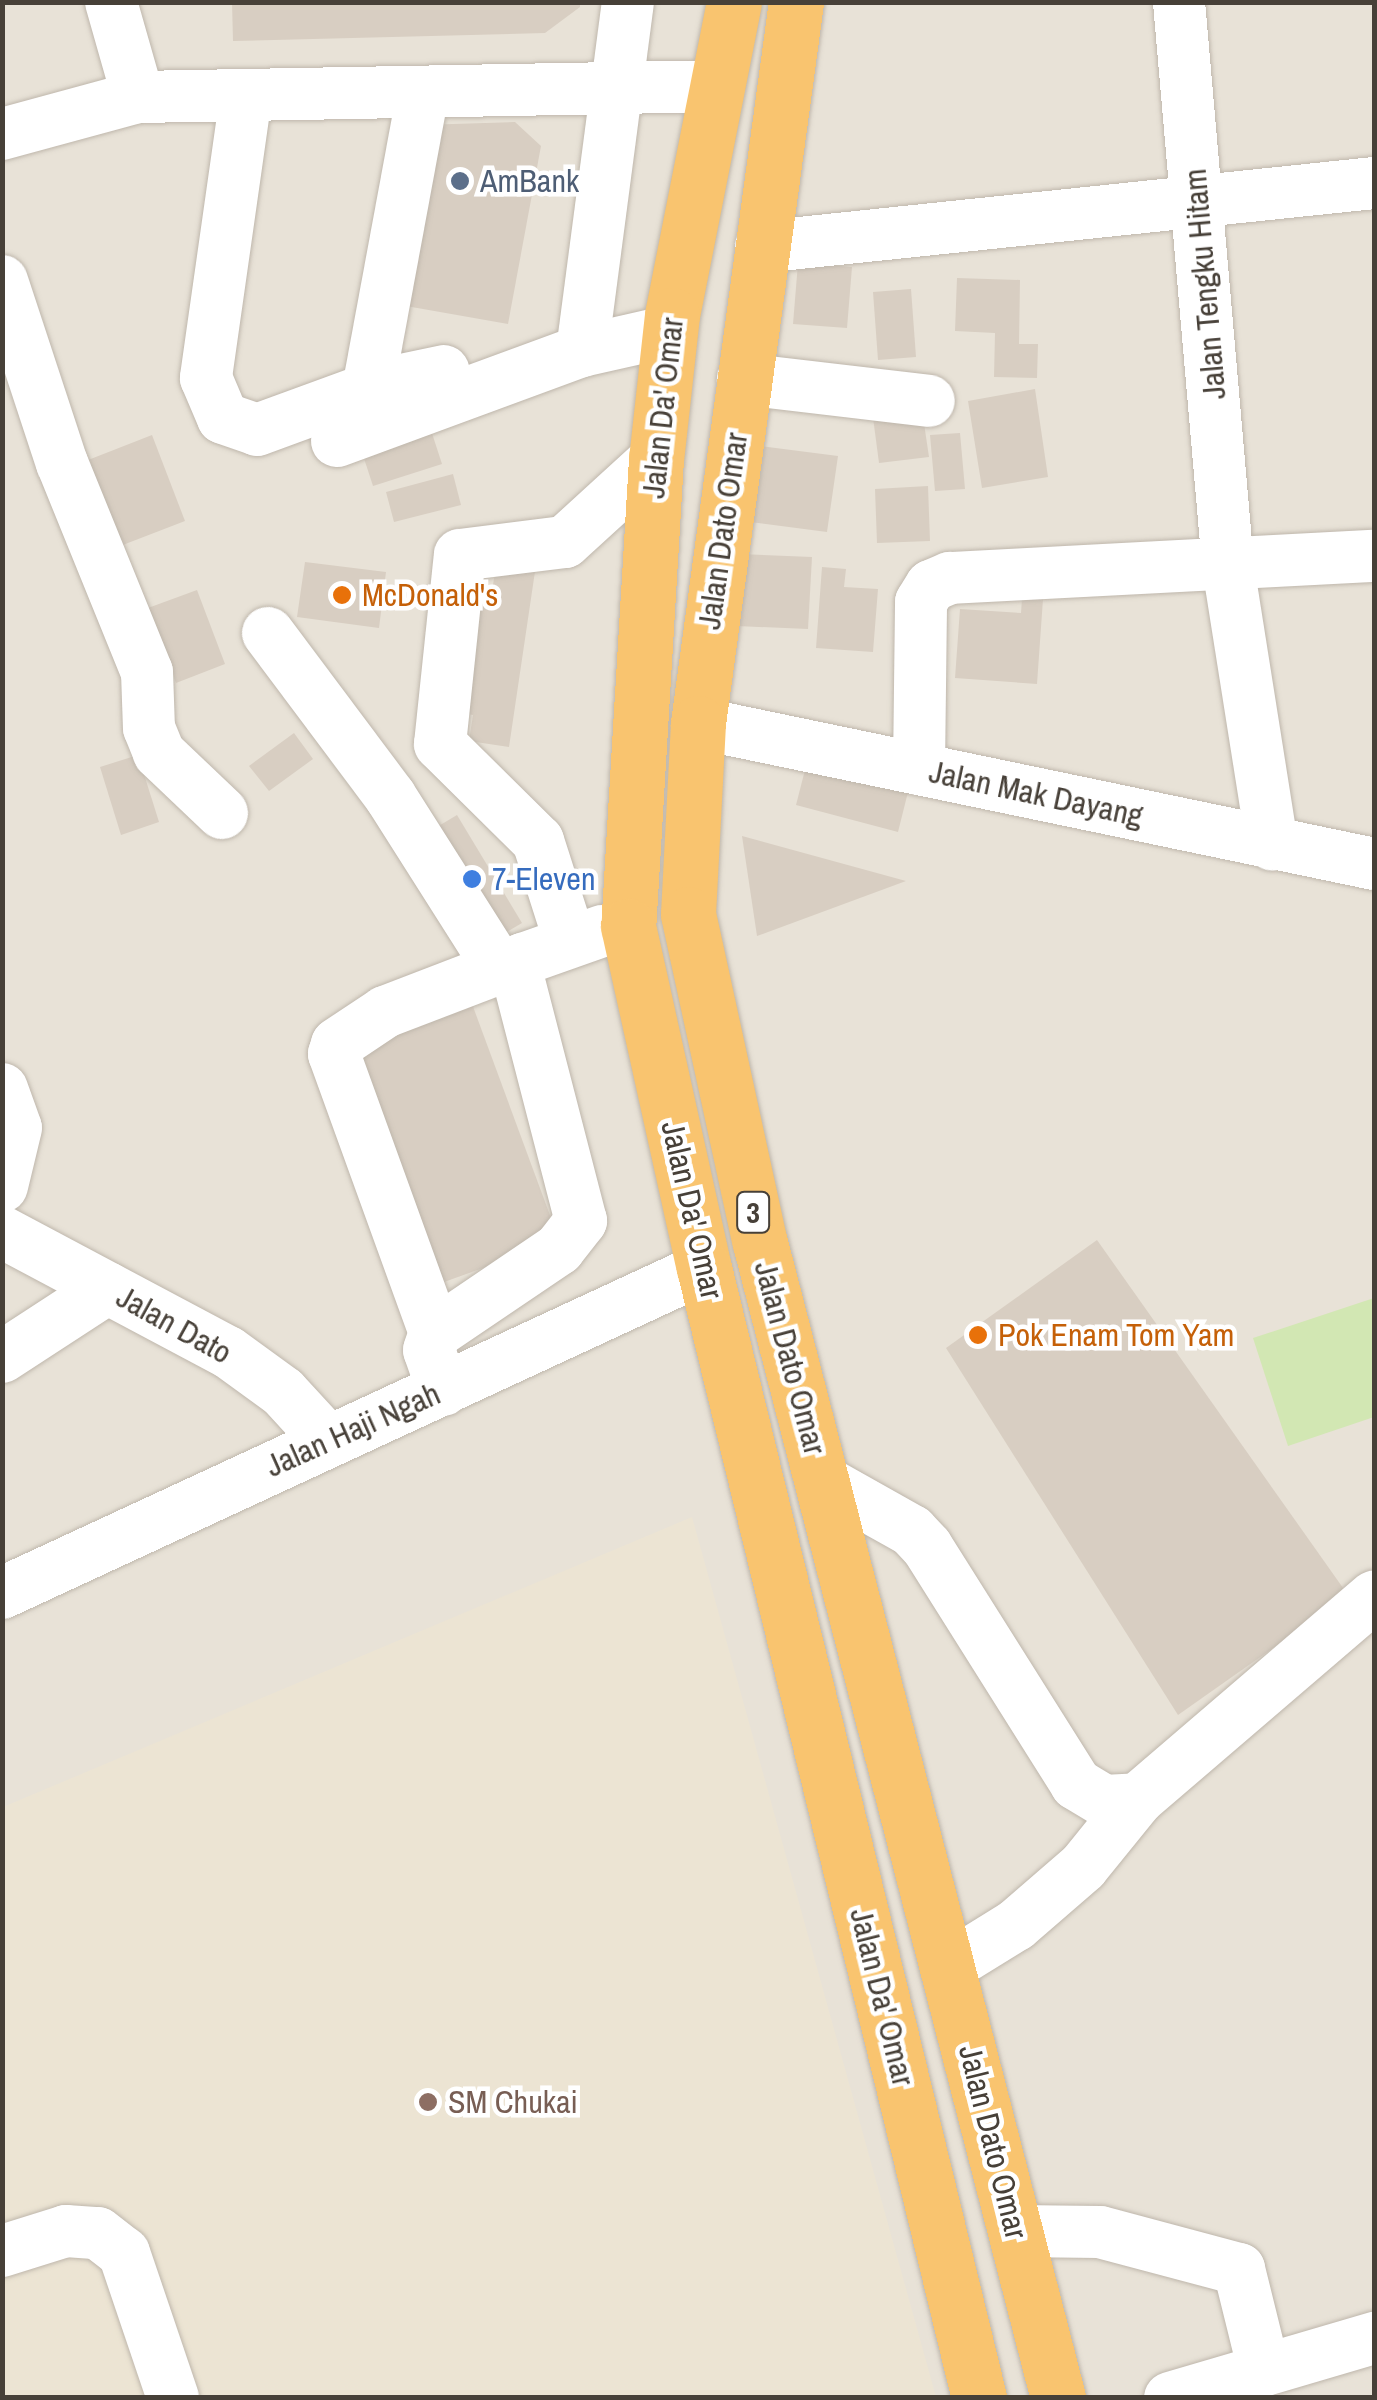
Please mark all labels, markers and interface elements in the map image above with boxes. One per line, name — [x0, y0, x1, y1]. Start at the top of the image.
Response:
place label: AmBank — [480, 162, 579, 200]
street label: Jalan Tengku Hitam — [1176, 167, 1234, 401]
marker: AmBank — [449, 170, 471, 192]
street label: Jalan Da' Omar — [634, 316, 692, 500]
street label: Jalan Dato Omar — [690, 430, 756, 632]
place label: McDonald's — [362, 576, 498, 614]
marker: McDonald's — [331, 584, 353, 606]
street label: Jalan Mak Dayang — [926, 753, 1146, 835]
place label: 7-Eleven — [492, 860, 596, 898]
marker: 7-Eleven — [461, 868, 483, 890]
street label: Jalan Da' Omar — [653, 1117, 731, 1303]
road number: 3 — [736, 1187, 770, 1237]
street label: Jalan Dato Omar — [746, 1257, 834, 1459]
street label: Jalan Dato — [110, 1278, 238, 1372]
place label: Pok Enam Tom Yam — [998, 1316, 1235, 1354]
marker: Pok Enam Tom Yam — [967, 1324, 989, 1346]
street label: Jalan Haji Ngah — [260, 1374, 446, 1486]
street label: Jalan Da' Omar — [841, 1904, 923, 2090]
street label: Jalan Dato Omar — [950, 2041, 1036, 2243]
place label: SM Chukai — [448, 2083, 578, 2121]
marker: SM Chukai — [417, 2091, 439, 2113]

